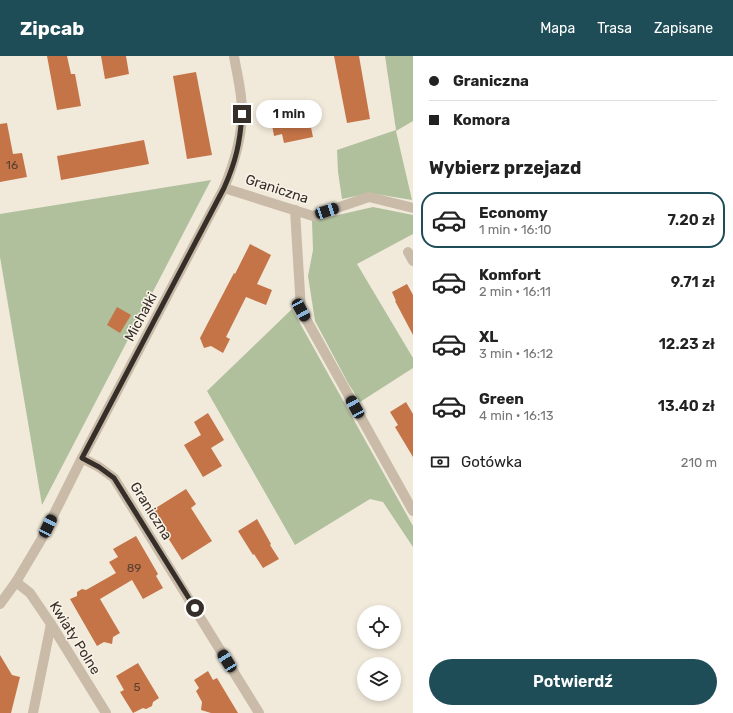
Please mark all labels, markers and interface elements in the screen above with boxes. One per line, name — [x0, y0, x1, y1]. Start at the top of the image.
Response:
text: Zipcab — [20, 17, 84, 40]
text: Mapa — [540, 20, 575, 37]
text: Trasa — [597, 20, 632, 37]
text: Zapisane — [654, 20, 713, 37]
text: Graniczna — [453, 72, 529, 90]
callout: 1 min — [256, 100, 322, 128]
route end — [233, 105, 251, 123]
text: 1 min — [273, 106, 305, 121]
text: Komora — [453, 111, 510, 129]
text: Wybierz przejazd — [429, 157, 581, 179]
house number: 16 — [6, 158, 18, 172]
street label: Graniczna — [243, 171, 311, 207]
car — [314, 202, 340, 220]
icon: car — [431, 202, 467, 238]
text: Economy — [479, 204, 548, 222]
text: 7.20 zł — [668, 211, 715, 229]
text: 1 min · 16:10 — [479, 222, 552, 237]
icon: car — [431, 264, 467, 300]
text: Komfort — [479, 266, 541, 284]
text: 9.71 zł — [671, 273, 715, 291]
text: 2 min · 16:11 — [479, 284, 551, 299]
street label: Michałki — [121, 290, 161, 344]
car — [290, 297, 312, 323]
icon: car — [431, 326, 467, 362]
text: XL — [479, 328, 498, 346]
text: 12.23 zł — [659, 335, 715, 353]
text: 3 min · 16:12 — [479, 346, 553, 361]
icon: car — [431, 388, 467, 424]
text: Green — [479, 390, 524, 408]
car — [344, 394, 366, 420]
text: 13.40 zł — [658, 397, 715, 415]
text: 4 min · 16:13 — [479, 408, 554, 423]
icon: cash — [429, 451, 451, 473]
text: Gotówka — [461, 453, 522, 471]
text: 210 m — [681, 455, 717, 470]
street label: Graniczna — [126, 479, 176, 543]
car — [37, 513, 59, 539]
house number: 89 — [127, 561, 141, 575]
street label: Kwiaty Polne — [46, 598, 104, 678]
route start — [186, 599, 204, 617]
map controls — [357, 605, 401, 701]
button: locate — [357, 605, 401, 649]
car — [216, 648, 238, 674]
button: layers — [357, 657, 401, 701]
button: Potwierdź — [429, 659, 717, 705]
house number: 5 — [133, 680, 141, 694]

